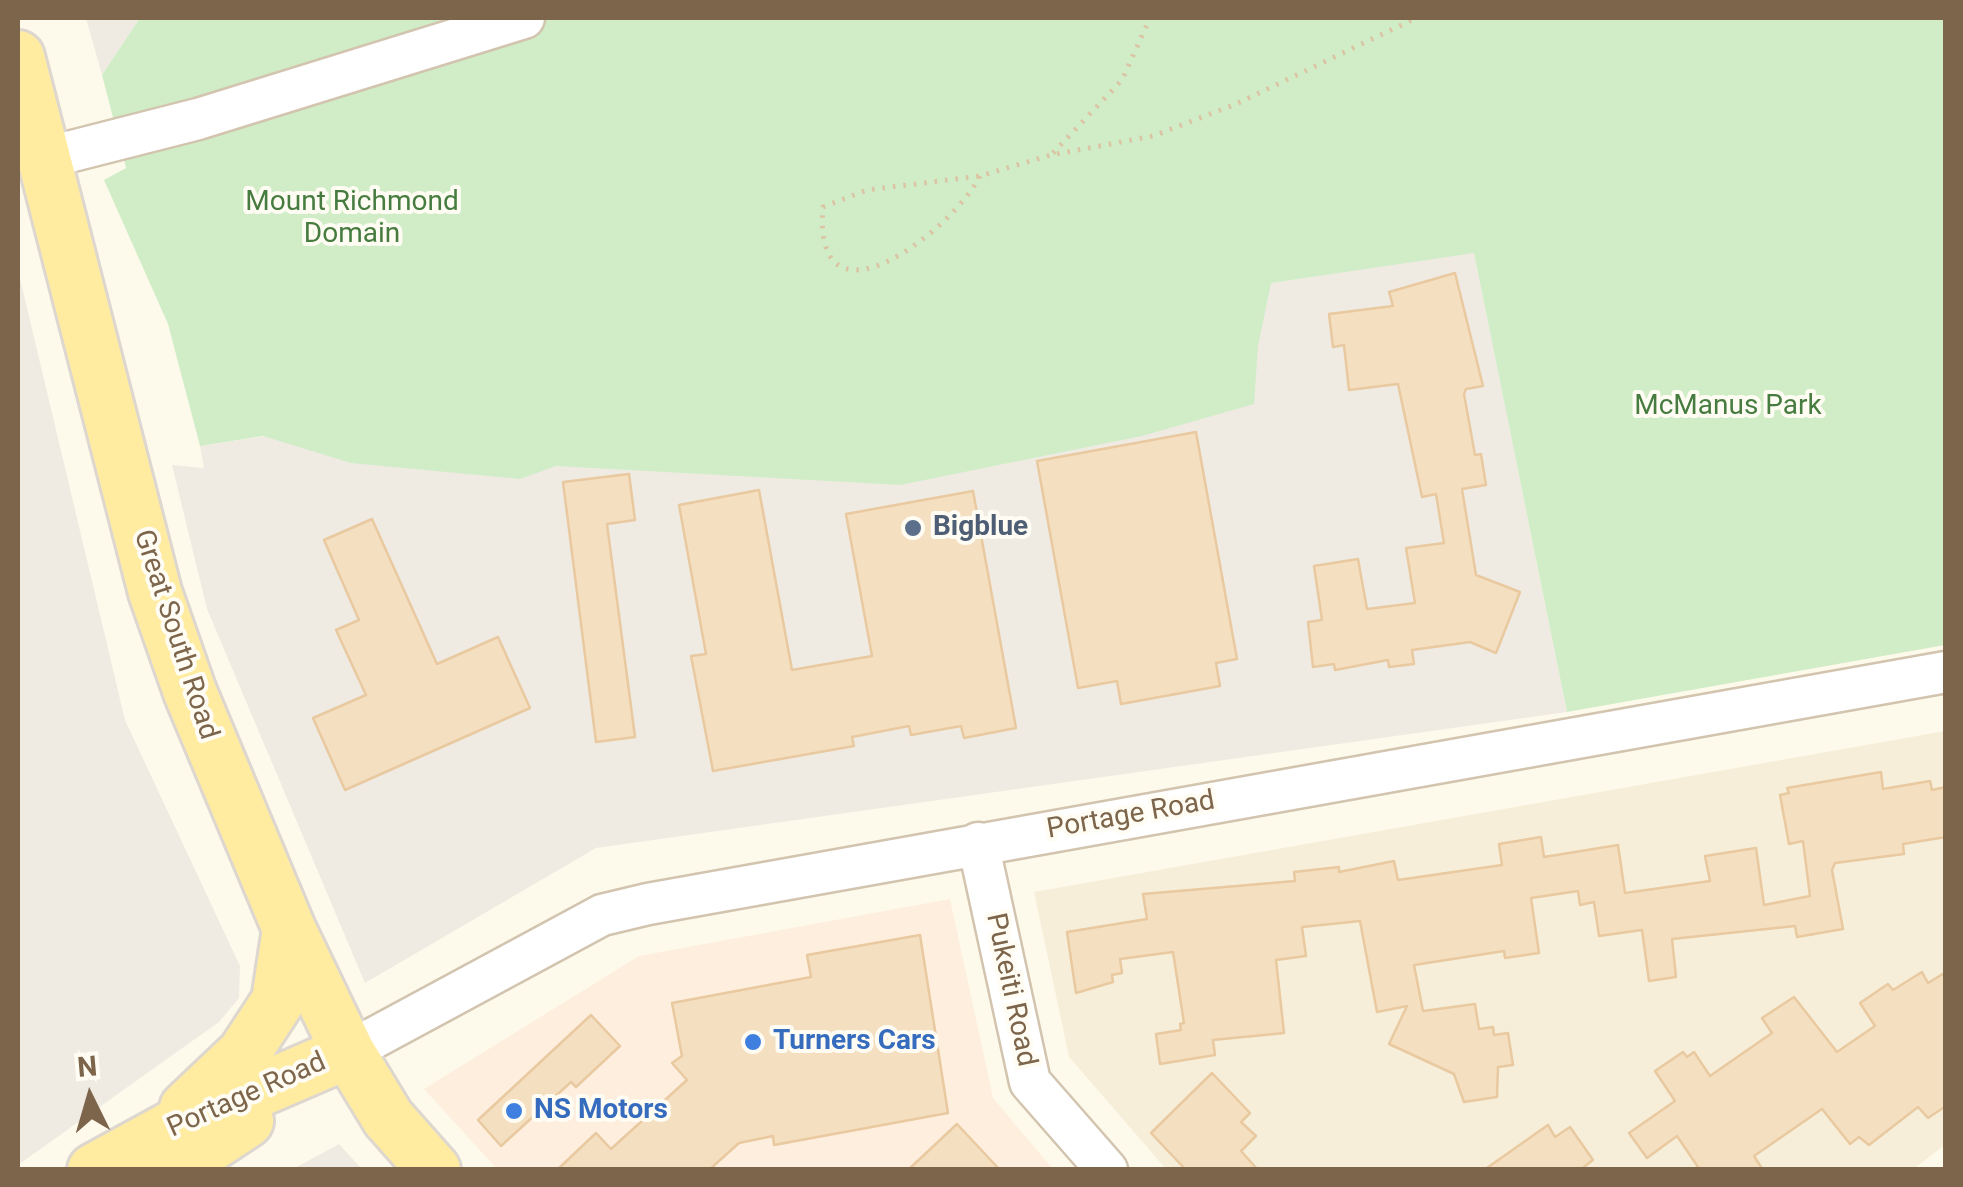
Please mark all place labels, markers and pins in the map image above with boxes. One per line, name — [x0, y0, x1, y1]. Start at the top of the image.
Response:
place label: Bigblue — [933, 511, 1028, 545]
marker: Bigblue — [902, 517, 924, 539]
place label: Turners Cars — [773, 1025, 936, 1059]
marker: Turners Cars — [742, 1031, 764, 1053]
place label: NS Motors — [534, 1094, 668, 1128]
marker: NS Motors — [503, 1100, 525, 1122]

